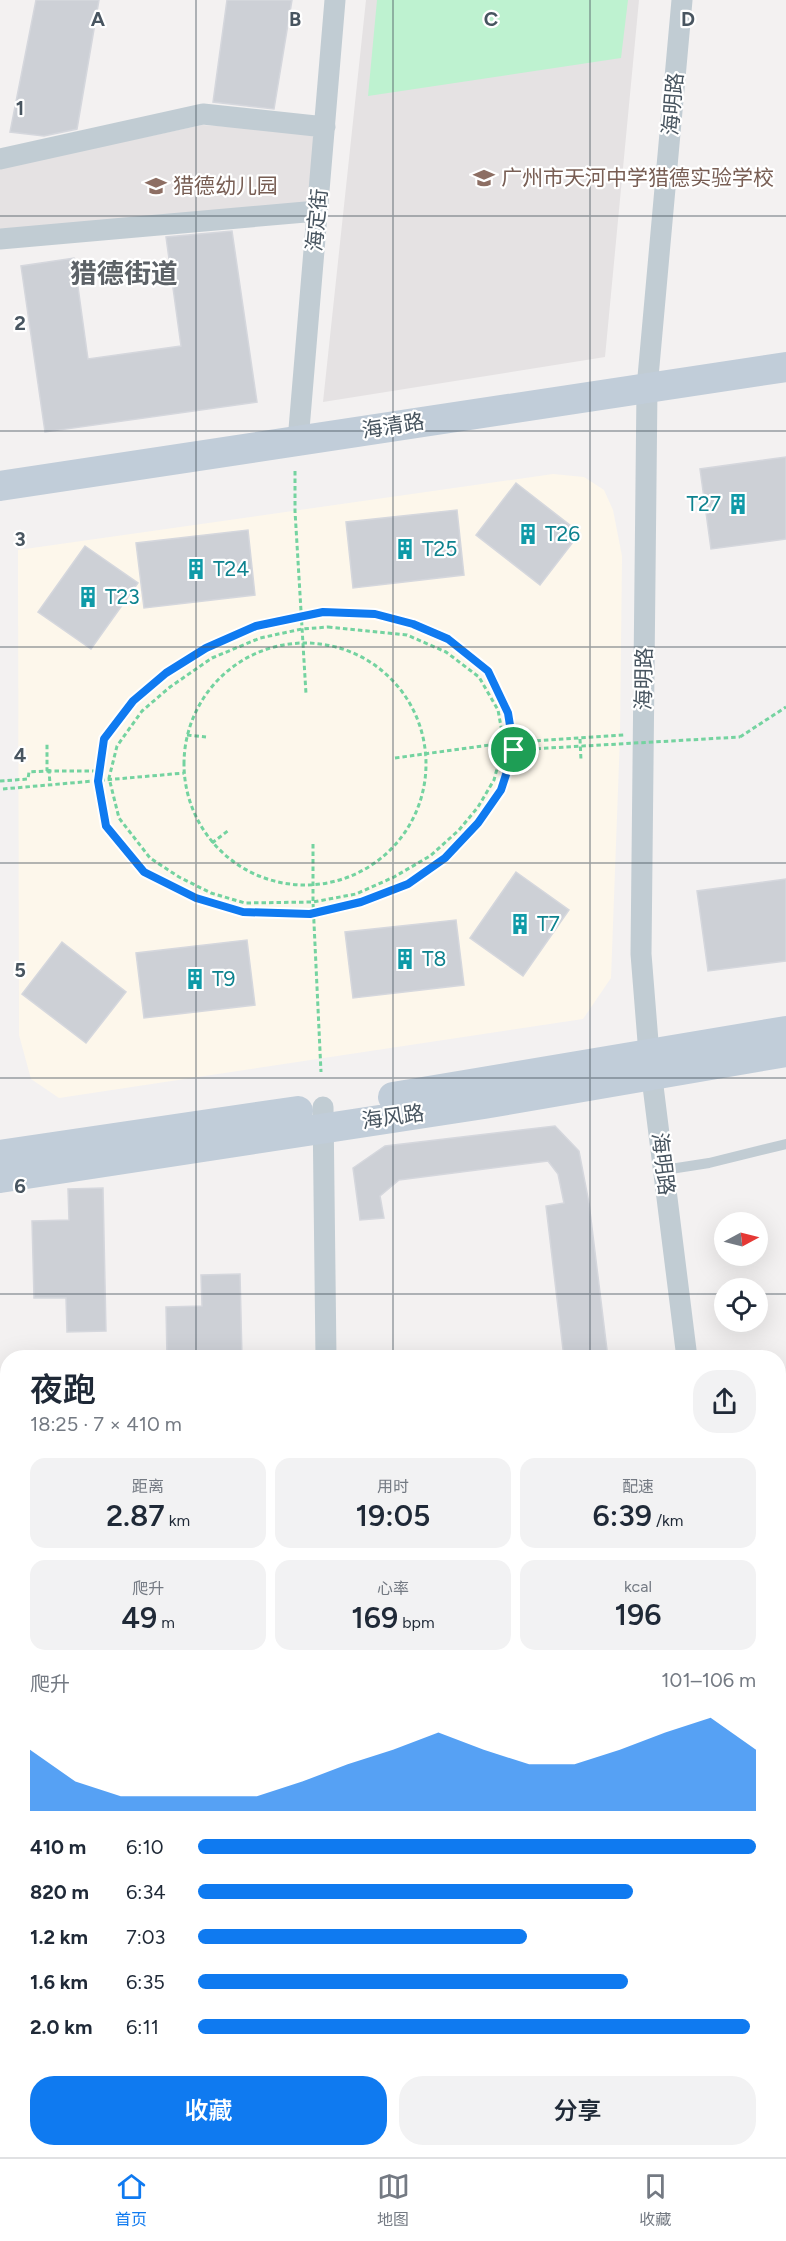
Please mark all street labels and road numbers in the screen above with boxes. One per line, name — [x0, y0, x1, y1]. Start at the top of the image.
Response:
street label: 海明路 — [657, 71, 688, 136]
street label: 海定街 — [301, 187, 332, 252]
street label: 海清路 — [360, 408, 426, 443]
street label: 海明路 — [630, 647, 657, 711]
street label: 海风路 — [360, 1100, 426, 1133]
street label: 海明路 — [647, 1131, 680, 1197]

